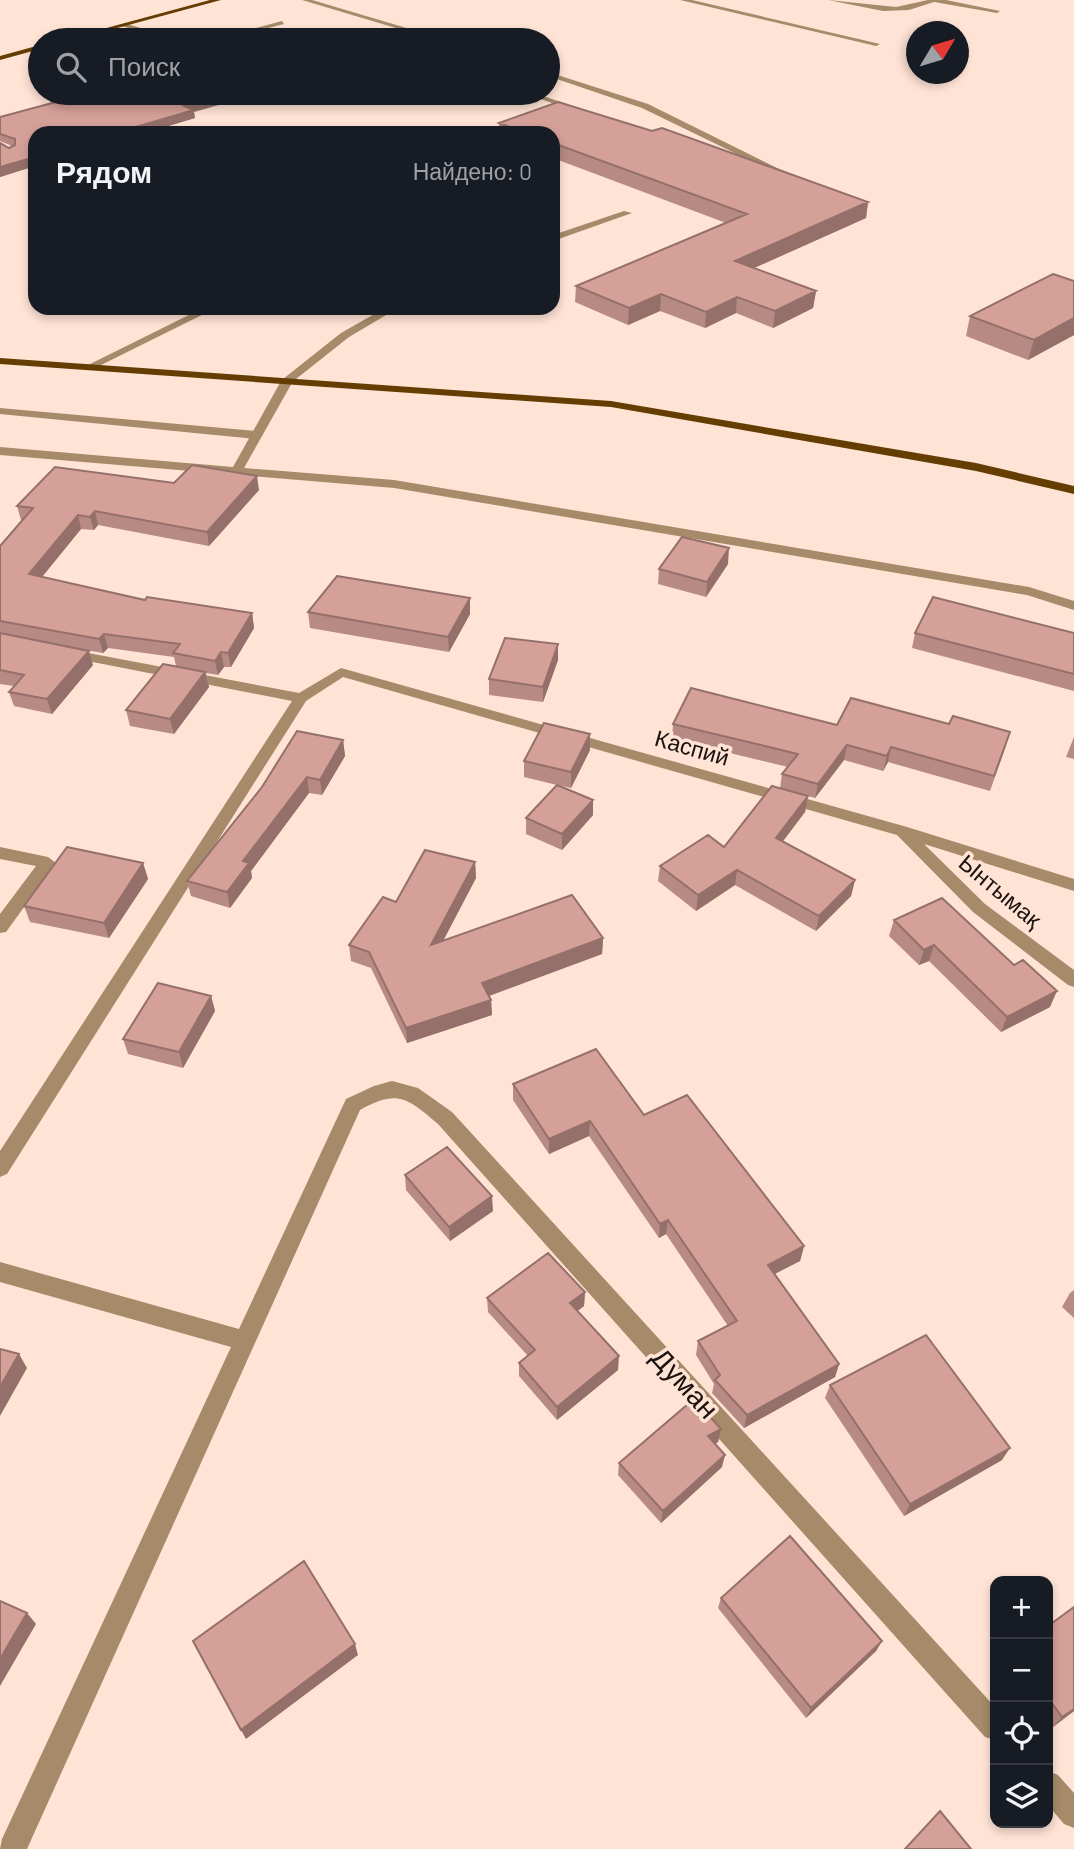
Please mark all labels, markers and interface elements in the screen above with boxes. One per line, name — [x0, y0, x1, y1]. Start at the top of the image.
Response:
north arrow — [906, 21, 969, 84]
search box — [28, 28, 560, 105]
icon: search — [52, 48, 90, 86]
text: Поиск — [108, 50, 180, 81]
text: Рядом — [56, 153, 152, 189]
text: Найдено: 0 — [413, 157, 532, 185]
street label: Каспий — [652, 723, 733, 771]
street label: Ынтымақ — [954, 848, 1048, 933]
street label: Думан — [645, 1340, 726, 1425]
map controls — [990, 1576, 1053, 1828]
button: + — [990, 1576, 1053, 1639]
button: − — [990, 1639, 1053, 1702]
button: locate — [990, 1702, 1053, 1765]
button: layers — [990, 1765, 1053, 1828]

